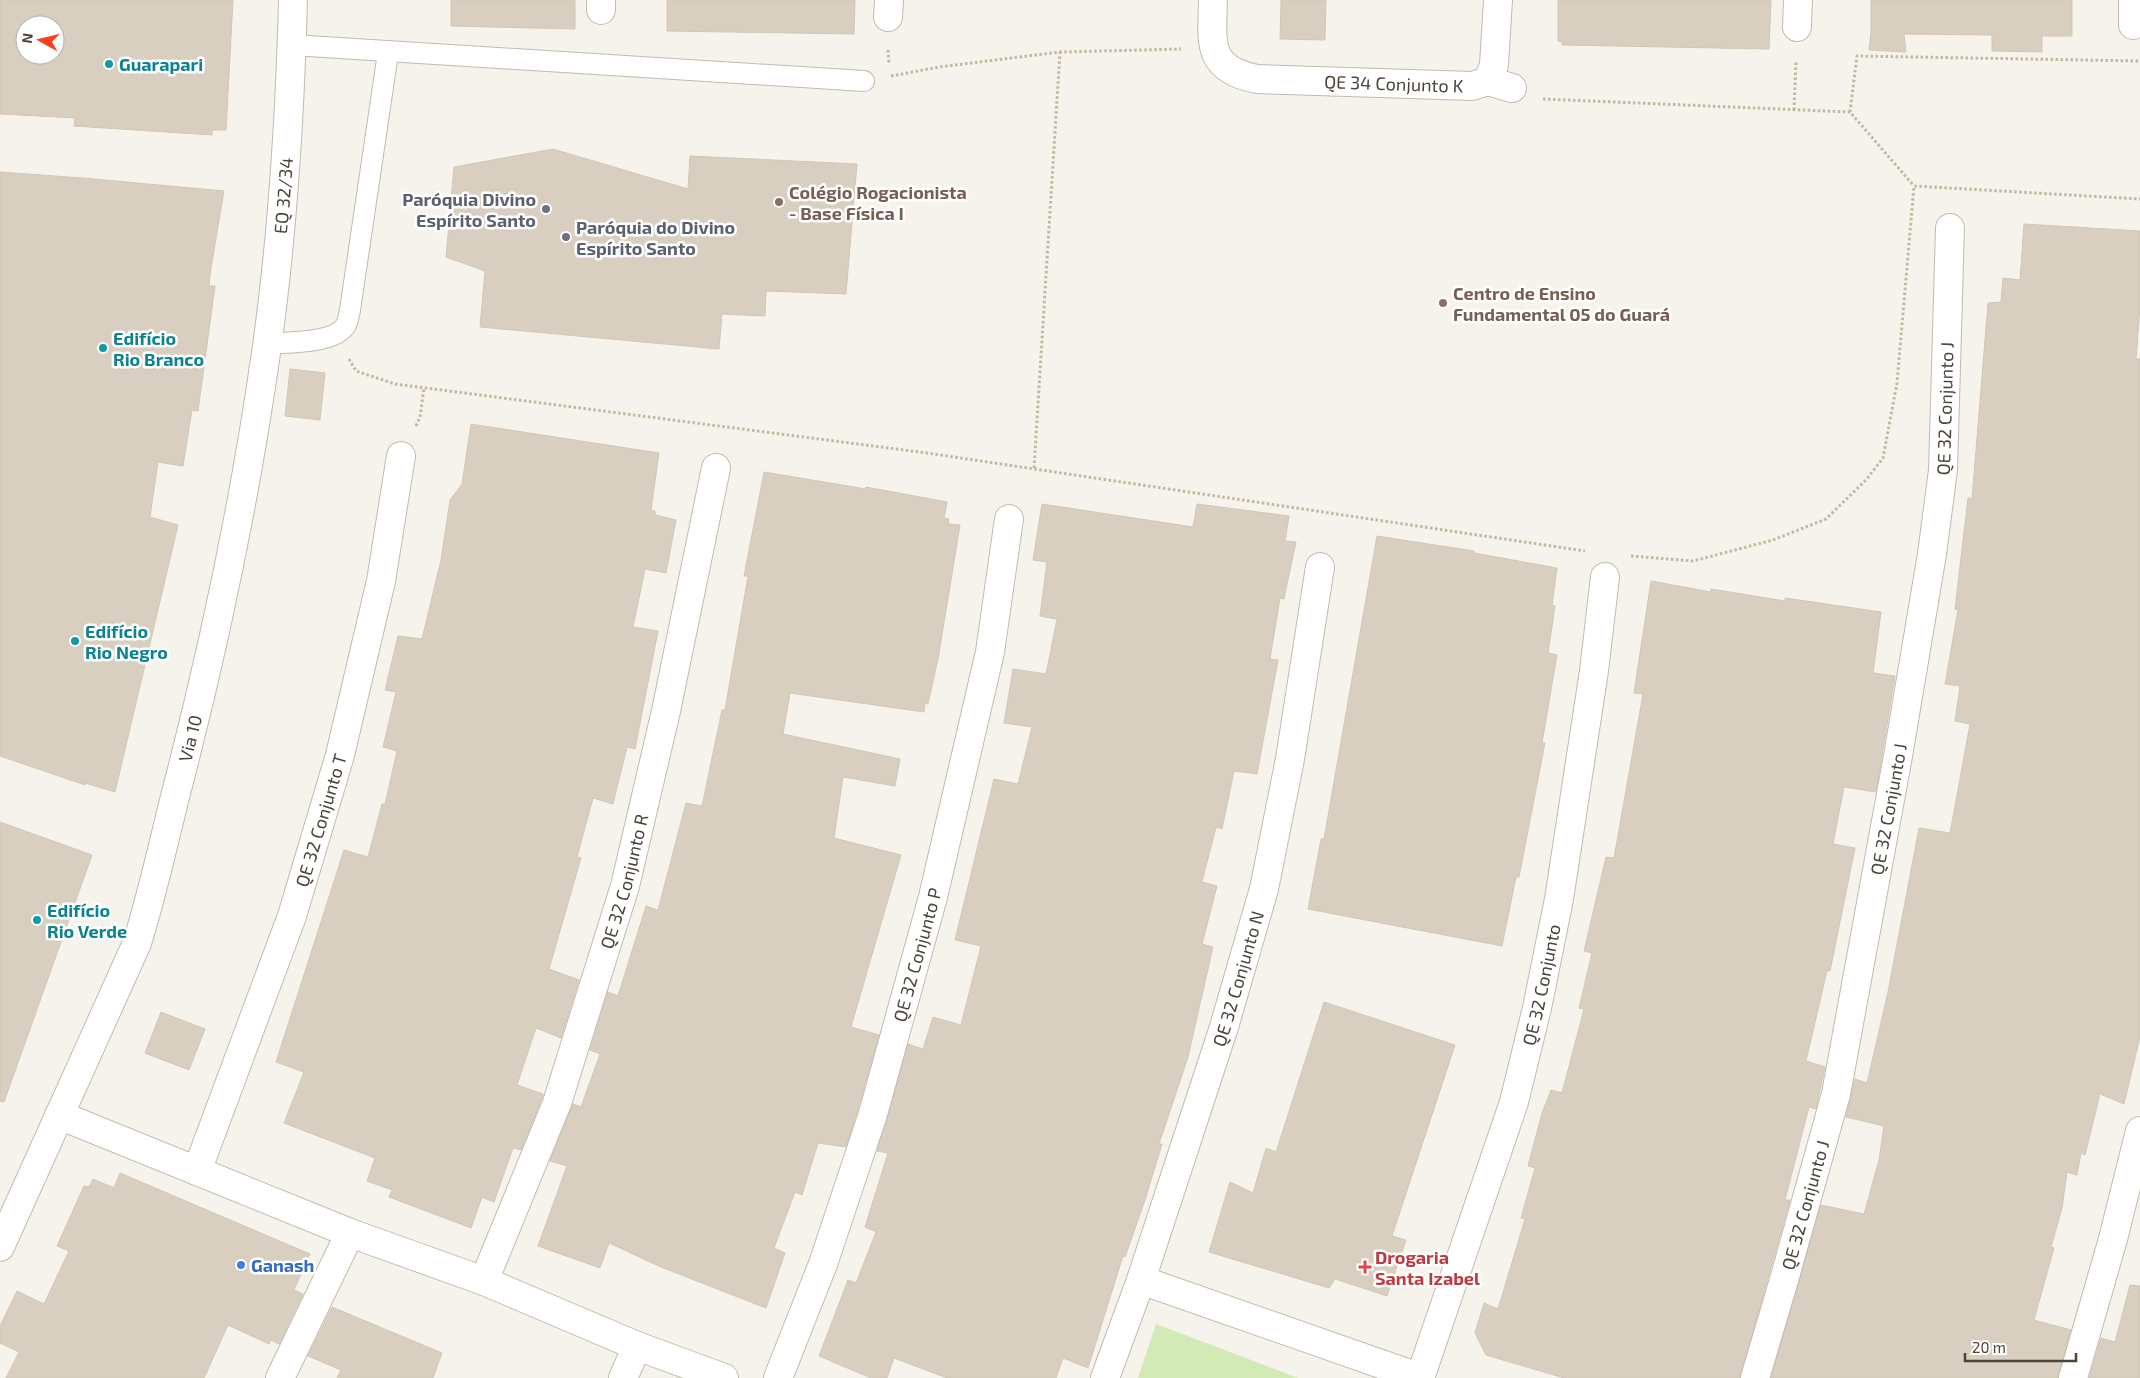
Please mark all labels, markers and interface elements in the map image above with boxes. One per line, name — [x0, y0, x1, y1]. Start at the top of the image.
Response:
north arrow — [15, 15, 65, 65]
text: N — [18, 32, 36, 44]
place label: Guarapari — [119, 53, 203, 75]
marker: Guarapari — [103, 58, 115, 70]
street label: QE 34 Conjunto K — [1324, 70, 1464, 97]
street label: EQ 32/34 — [269, 157, 297, 235]
place label: Colégio Rogacionista - Base Física I — [789, 181, 967, 224]
place label: Paróquia Divino Espírito Santo — [402, 188, 536, 231]
marker: Colégio Rogacionista - Base Física I — [773, 196, 785, 208]
marker: Paróquia Divino Espírito Santo — [540, 203, 552, 215]
place label: Paróquia do Divino Espírito Santo — [576, 216, 735, 259]
marker: Paróquia do Divino Espírito Santo — [560, 231, 572, 243]
place label: Centro de Ensino Fundamental 05 do Guará — [1453, 282, 1670, 325]
marker: Centro de Ensino Fundamental 05 do Guará — [1437, 297, 1449, 309]
place label: Edifício Rio Branco — [113, 327, 204, 370]
marker: Edifício Rio Branco — [97, 342, 109, 354]
street label: QE 32 Conjunto J — [1932, 342, 1958, 476]
place label: Edifício Rio Negro — [85, 620, 168, 663]
marker: Edifício Rio Negro — [69, 635, 81, 647]
street label: Via 10 — [173, 713, 206, 764]
street label: QE 32 Conjunto J — [1865, 742, 1911, 877]
street label: QE 32 Conjunto T — [290, 751, 351, 889]
street label: QE 32 Conjunto R — [595, 812, 652, 951]
street label: QE 32 Conjunto P — [888, 885, 946, 1024]
place label: Edifício Rio Verde — [47, 899, 127, 942]
street label: QE 32 Conjunto N — [1207, 908, 1268, 1049]
marker: Edifício Rio Verde — [31, 914, 43, 926]
street label: QE 32 Conjunto — [1517, 922, 1565, 1048]
street label: QE 32 Conjunto J — [1776, 1138, 1833, 1272]
place label: Drogaria Santa Izabel — [1375, 1246, 1480, 1289]
place label: Ganash — [251, 1254, 314, 1276]
marker: Ganash — [235, 1259, 247, 1271]
marker: Drogaria Santa Izabel — [1359, 1261, 1371, 1273]
scale bar — [1965, 1330, 2076, 1362]
text: 20 m — [1972, 1338, 2006, 1356]

